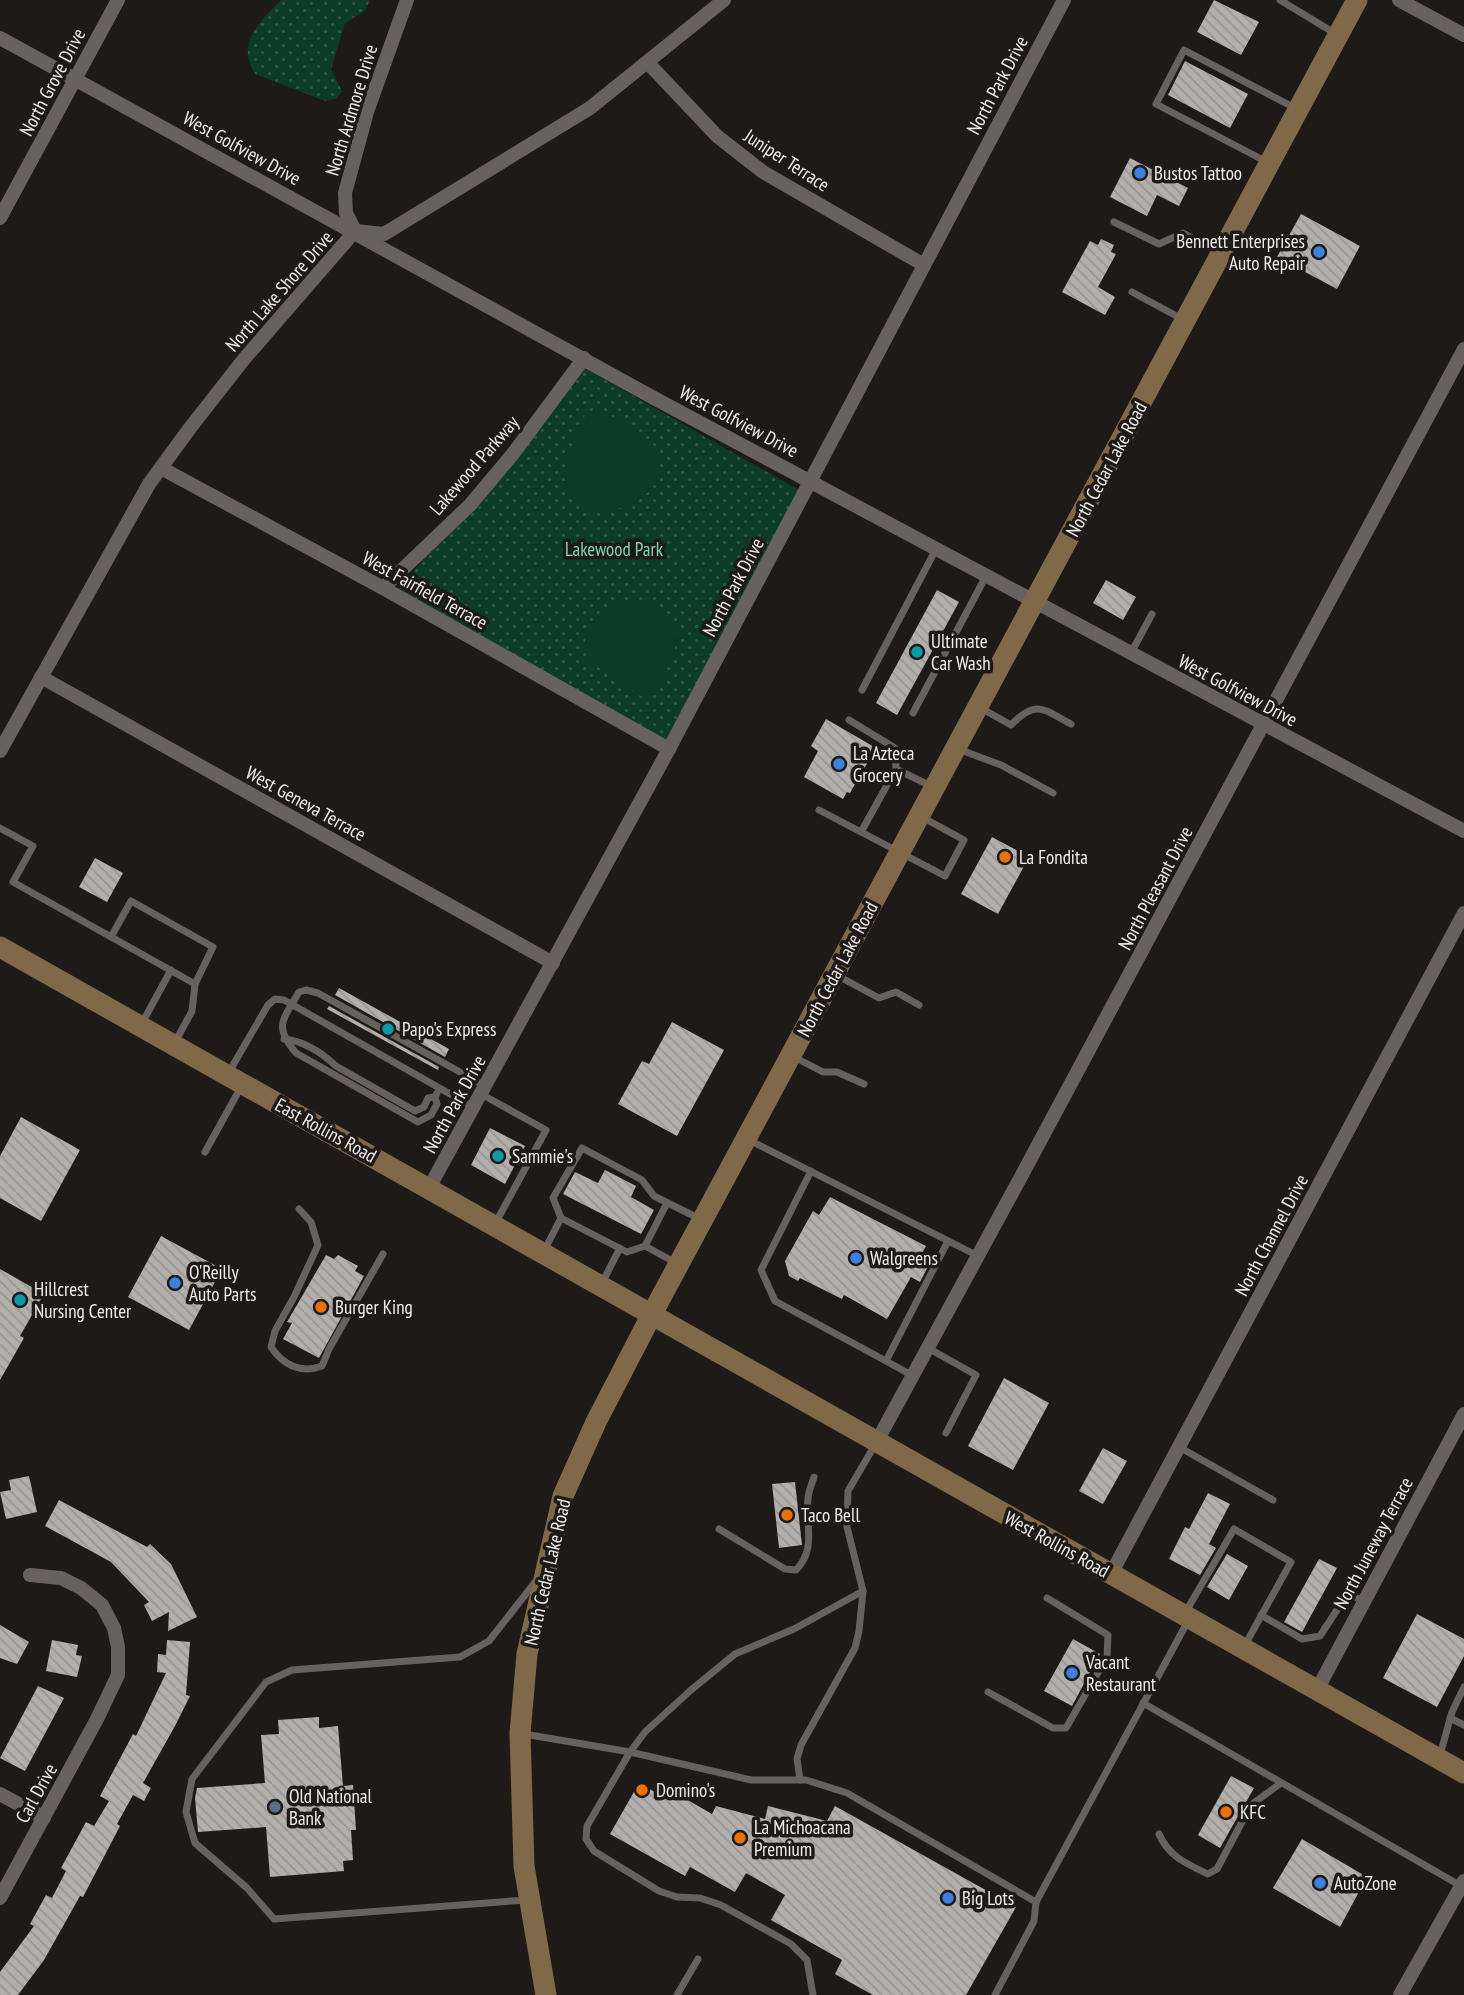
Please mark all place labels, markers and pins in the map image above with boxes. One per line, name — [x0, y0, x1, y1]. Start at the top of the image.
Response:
place label: Bustos Tattoo — [1154, 161, 1242, 185]
marker: Bustos Tattoo — [1132, 165, 1148, 181]
place label: Bennett Enterprises Auto Repair — [1176, 229, 1306, 275]
marker: Bennett Enterprises Auto Repair — [1311, 244, 1327, 260]
place label: Ultimate Car Wash — [931, 629, 991, 675]
marker: Ultimate Car Wash — [909, 644, 925, 660]
place label: La Azteca Grocery — [853, 741, 914, 787]
marker: La Azteca Grocery — [831, 756, 847, 772]
place label: La Fondita — [1019, 845, 1088, 869]
marker: La Fondita — [997, 849, 1013, 865]
place label: Papo's Express — [402, 1017, 496, 1041]
marker: Papo's Express — [380, 1021, 396, 1037]
place label: Sammie's — [512, 1144, 573, 1168]
marker: Sammie's — [490, 1148, 506, 1164]
place label: Walgreens — [870, 1246, 938, 1270]
marker: Walgreens — [848, 1250, 864, 1266]
place label: O'Reilly Auto Parts — [189, 1260, 257, 1306]
marker: O'Reilly Auto Parts — [167, 1275, 183, 1291]
place label: Hillcrest Nursing Center — [34, 1277, 132, 1323]
marker: Hillcrest Nursing Center — [12, 1292, 28, 1308]
place label: Burger King — [335, 1295, 413, 1319]
marker: Burger King — [313, 1299, 329, 1315]
place label: Taco Bell — [801, 1503, 860, 1527]
marker: Taco Bell — [779, 1507, 795, 1523]
place label: Vacant Restaurant — [1085, 1650, 1157, 1696]
marker: Vacant Restaurant — [1064, 1665, 1080, 1681]
place label: Domino's — [656, 1778, 715, 1802]
marker: Domino's — [634, 1782, 650, 1798]
place label: Old National Bank — [289, 1784, 372, 1830]
marker: Old National Bank — [267, 1799, 283, 1815]
place label: KFC — [1240, 1800, 1266, 1824]
marker: KFC — [1218, 1804, 1234, 1820]
place label: La Michoacana Premium — [754, 1815, 851, 1861]
marker: La Michoacana Premium — [732, 1830, 748, 1846]
place label: AutoZone — [1334, 1871, 1397, 1895]
marker: AutoZone — [1312, 1875, 1328, 1891]
place label: Big Lots — [962, 1886, 1014, 1910]
marker: Big Lots — [940, 1890, 956, 1906]

